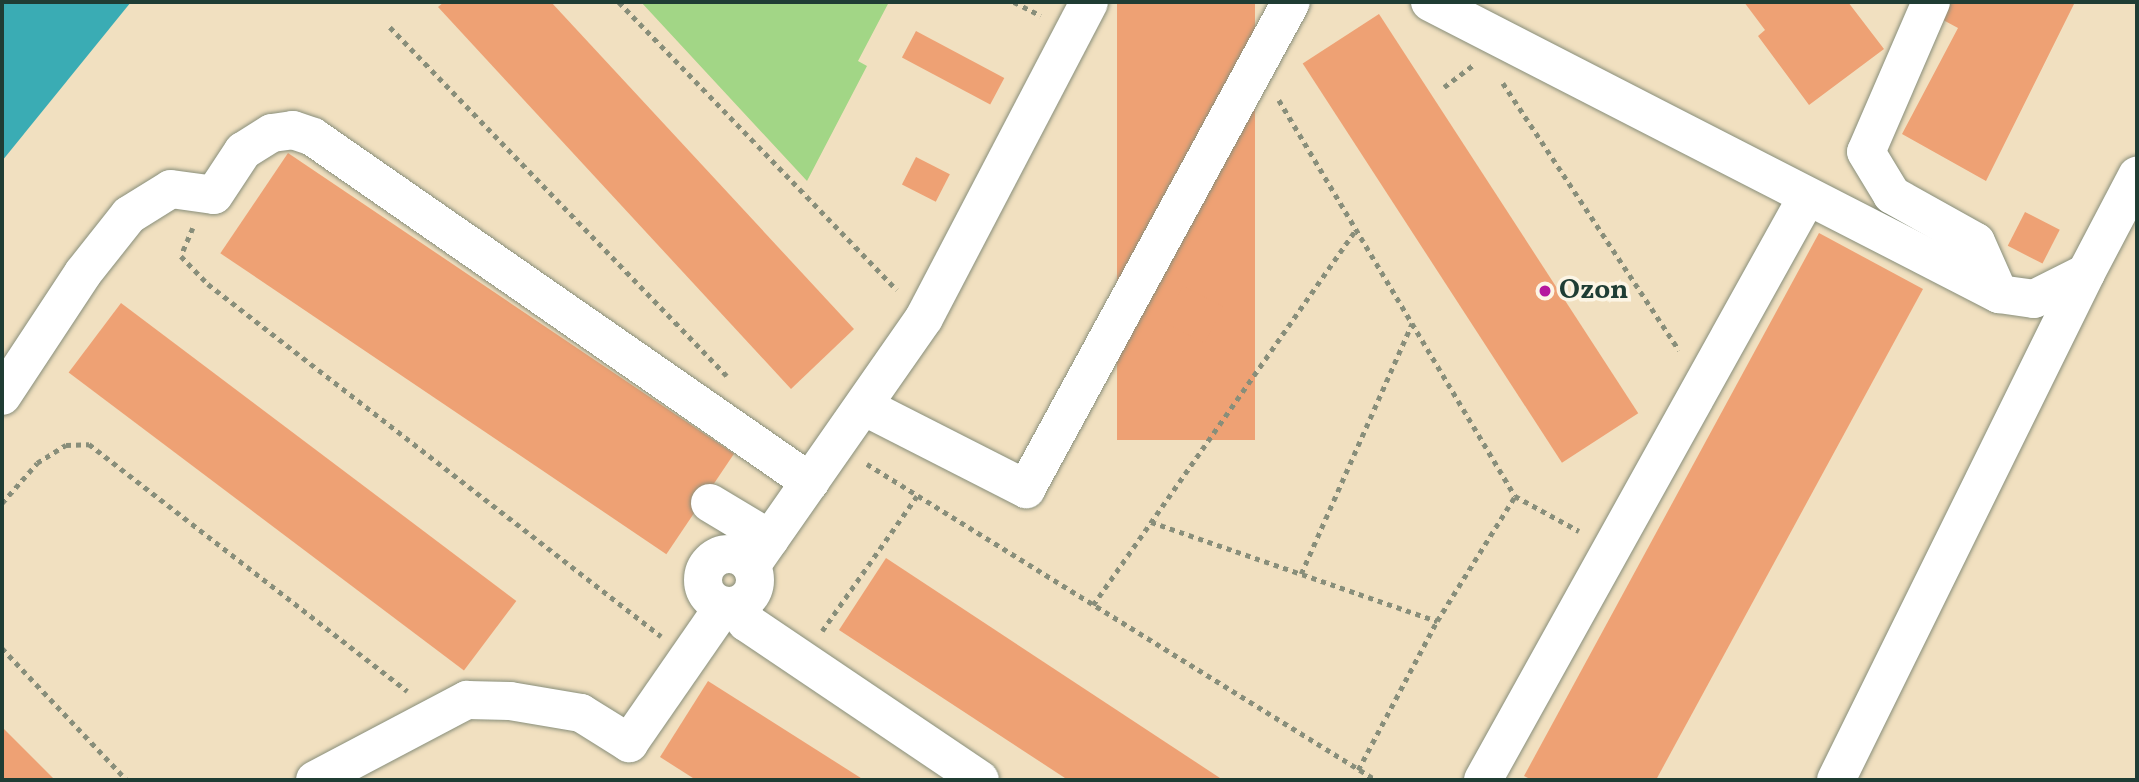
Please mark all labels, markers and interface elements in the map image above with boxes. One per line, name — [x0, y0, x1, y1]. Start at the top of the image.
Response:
place label: Ozon — [1559, 274, 1629, 308]
marker: Ozon — [1537, 283, 1553, 299]

